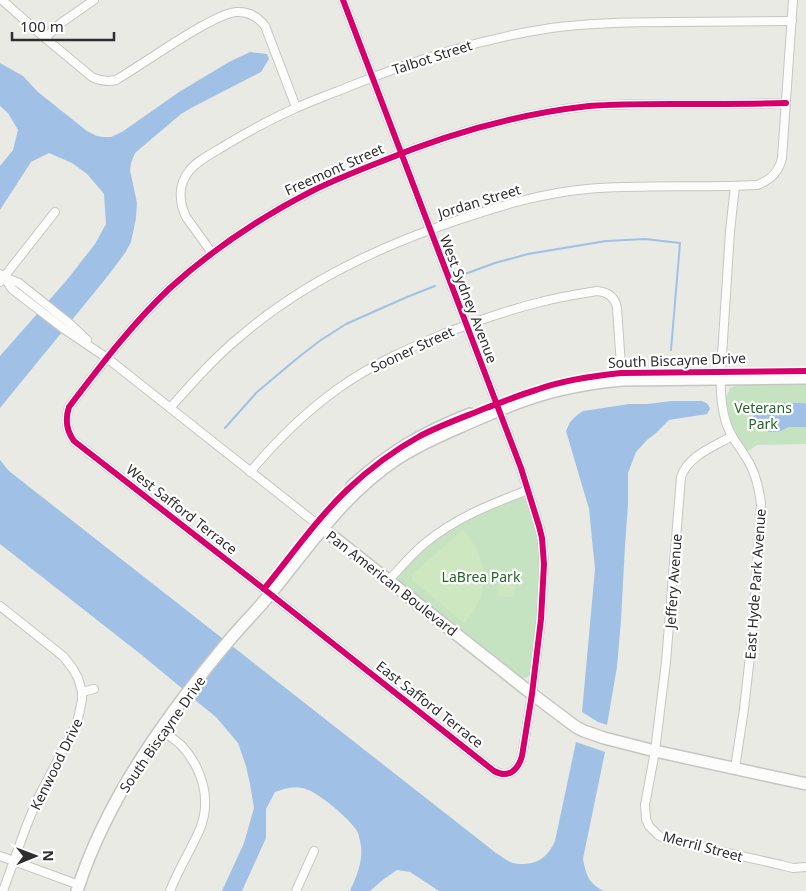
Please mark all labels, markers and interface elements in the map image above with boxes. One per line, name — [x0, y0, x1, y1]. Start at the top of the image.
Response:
scale bar — [12, 10, 115, 42]
text: 100 m — [20, 16, 64, 36]
street label: Talbot Street — [390, 35, 474, 79]
street label: Freemont Street — [281, 139, 387, 199]
street label: Jordan Street — [433, 179, 523, 223]
street label: West Sydney Avenue — [436, 232, 502, 366]
street label: Sooner Street — [367, 321, 457, 377]
street label: South Biscayne Drive — [608, 348, 746, 372]
park label: Veterans Park — [734, 398, 792, 433]
street label: West Safford Terrace — [123, 460, 241, 558]
street label: East Hyde Park Avenue — [740, 508, 770, 660]
street label: Pan American Boulevard — [323, 526, 461, 640]
street label: Jeffery Avenue — [660, 533, 686, 631]
park label: LaBrea Park — [442, 567, 521, 586]
street label: East Safford Terrace — [373, 656, 487, 752]
street label: South Biscayne Drive — [115, 672, 209, 796]
street label: Kenwood Drive — [26, 715, 87, 813]
street label: Merril Street — [661, 826, 745, 866]
north arrow — [10, 831, 60, 881]
text: N — [39, 850, 58, 862]

